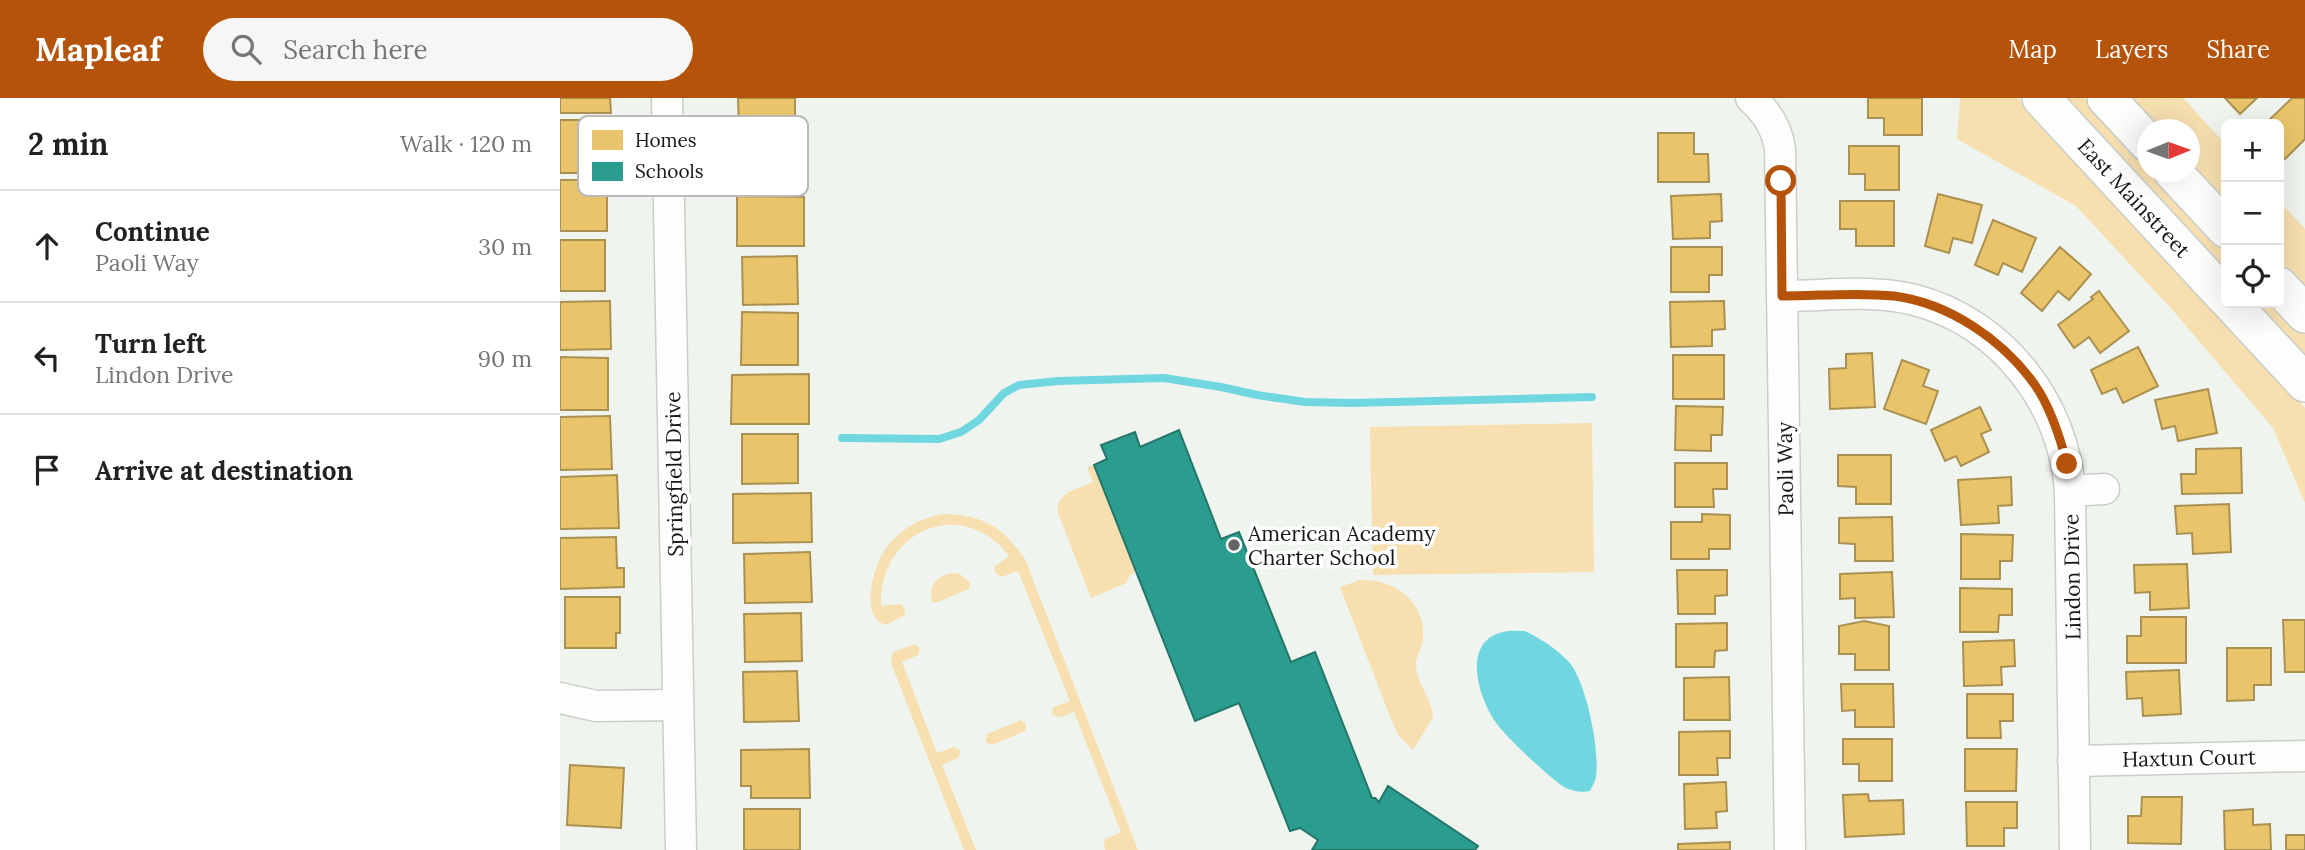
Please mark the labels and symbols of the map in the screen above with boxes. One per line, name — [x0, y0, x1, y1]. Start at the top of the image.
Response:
legend — [578, 116, 808, 196]
north arrow — [2137, 119, 2200, 182]
text: Homes — [635, 128, 697, 152]
street label: East Mainstreet — [2072, 133, 2197, 264]
text: Schools — [635, 159, 704, 183]
route start — [1765, 165, 1796, 196]
street label: Springfield Drive — [659, 391, 689, 557]
street label: Paoli Way — [1771, 421, 1799, 517]
route end — [2051, 448, 2082, 479]
street label: Lindon Drive — [2057, 514, 2087, 640]
place label: American Academy Charter School — [1247, 520, 1435, 571]
marker: American Academy Charter School — [1226, 537, 1242, 553]
street label: Haxtun Court — [2122, 743, 2257, 773]

